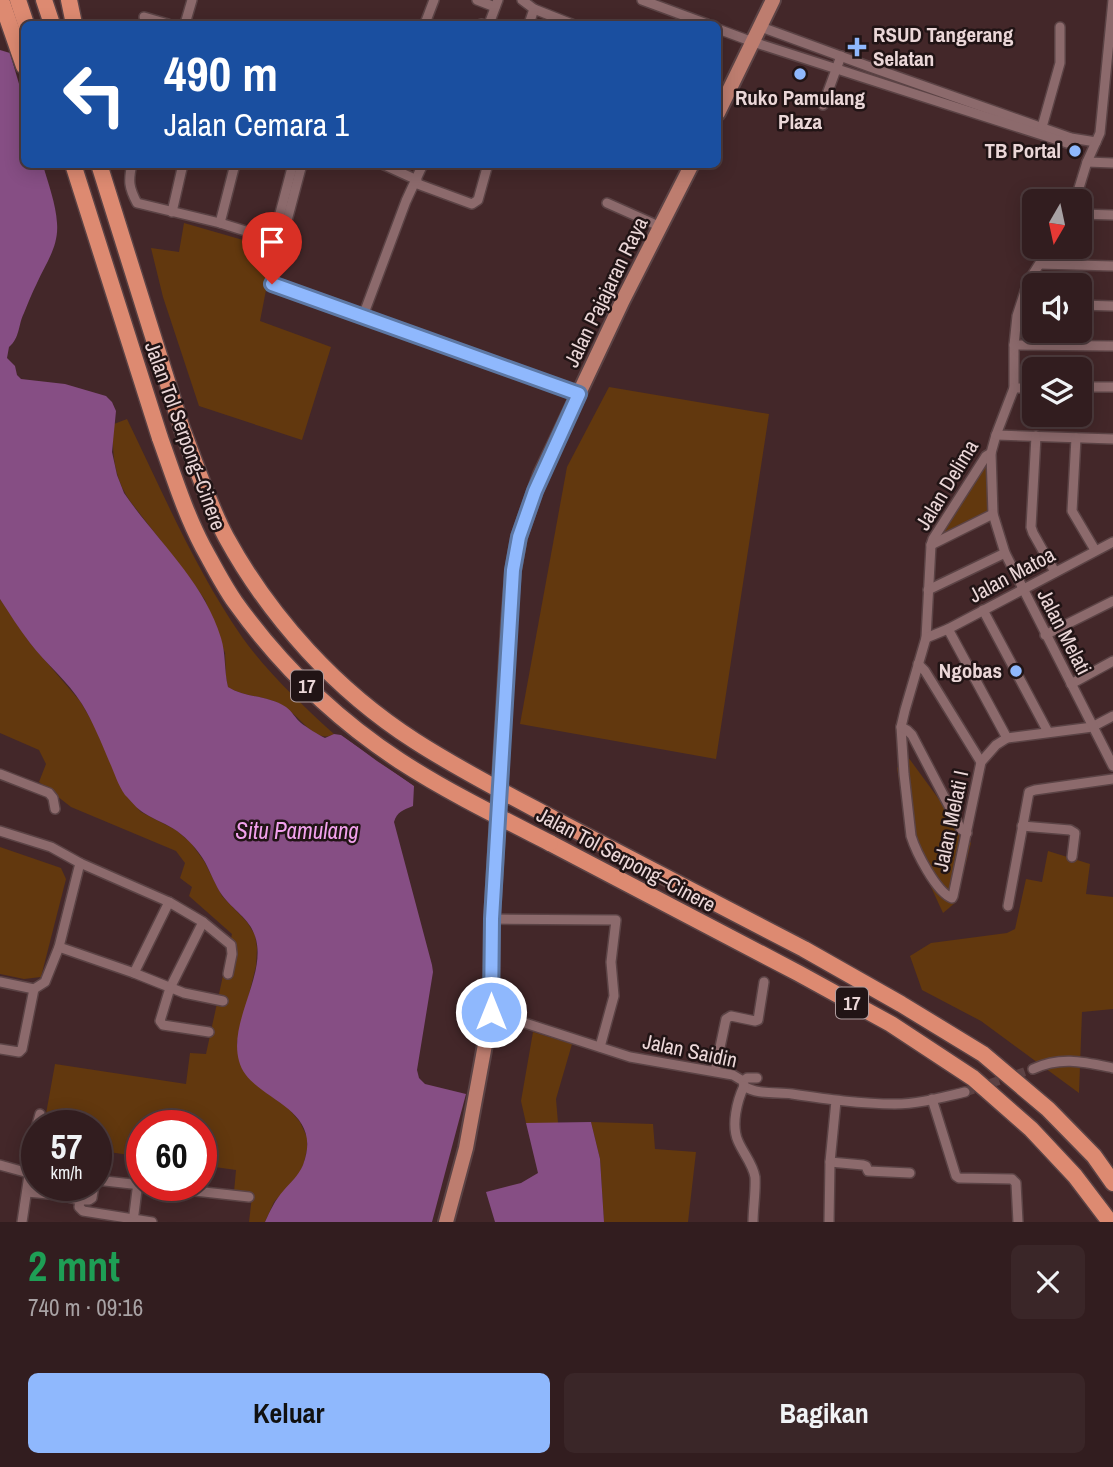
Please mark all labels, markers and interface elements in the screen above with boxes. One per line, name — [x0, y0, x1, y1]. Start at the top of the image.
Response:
place label: RSUD Tangerang Selatan — [873, 20, 1014, 73]
marker: RSUD Tangerang Selatan — [847, 37, 867, 57]
text: 490 m — [164, 40, 278, 106]
icon: left — [49, 49, 140, 140]
marker: Ruko Pamulang Plaza — [792, 66, 808, 82]
place label: Ruko Pamulang Plaza — [735, 83, 866, 136]
text: Jalan Cemara 1 — [164, 103, 349, 146]
place label: TB Portal — [984, 136, 1061, 165]
marker: TB Portal — [1067, 143, 1083, 159]
north arrow — [1022, 189, 1092, 259]
map controls — [1022, 189, 1092, 427]
street label: Jalan Pajajaran Raya — [557, 211, 655, 372]
pin — [242, 212, 302, 284]
icon: arrive — [253, 223, 291, 261]
button: sound — [1022, 273, 1092, 343]
street label: Jalan Tol Serpong–Cinere — [138, 337, 233, 534]
button: layers — [1022, 357, 1092, 427]
street label: Jalan Delima — [908, 434, 985, 535]
street label: Jalan Matoa — [964, 540, 1060, 609]
street label: Jalan Melati — [1030, 584, 1098, 680]
place label: Ngobas — [939, 656, 1002, 685]
marker: Ngobas — [1008, 663, 1024, 679]
road number: 17 — [291, 670, 323, 702]
street label: Jalan Melati I — [926, 768, 975, 874]
street label: Jalan Tol Serpong–Cinere — [532, 800, 721, 919]
water label: Situ Pamulang — [235, 815, 359, 846]
position arrow — [454, 975, 528, 1049]
road number: 17 — [836, 987, 868, 1018]
street label: Jalan Saidin — [640, 1026, 740, 1075]
speed limit sign: 60 — [126, 1110, 217, 1201]
text: 57 — [51, 1123, 82, 1170]
text: km/h — [51, 1160, 83, 1185]
text: 2 mnt — [28, 1238, 120, 1294]
button: close — [1011, 1245, 1085, 1319]
text: 740 m · 09:16 — [28, 1292, 143, 1323]
button: Keluar — [28, 1373, 550, 1453]
button: Bagikan — [564, 1373, 1085, 1453]

